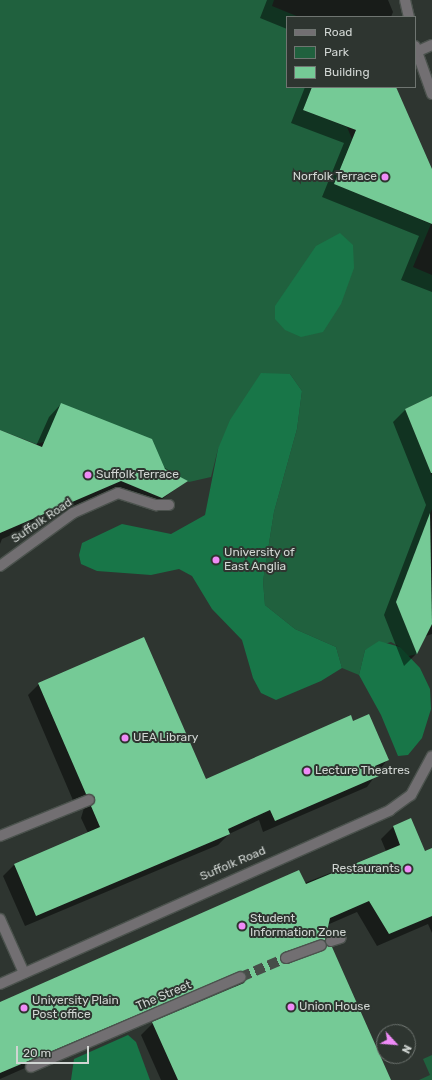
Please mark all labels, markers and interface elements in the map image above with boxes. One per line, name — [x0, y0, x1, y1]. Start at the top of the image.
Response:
legend — [286, 16, 416, 88]
text: Road — [324, 25, 352, 39]
text: Park — [324, 45, 349, 59]
text: Building — [324, 65, 370, 79]
place label: Norfolk Terrace — [292, 170, 377, 184]
marker: Norfolk Terrace — [380, 172, 390, 182]
place label: Suffolk Terrace — [96, 468, 179, 482]
marker: Suffolk Terrace — [83, 470, 93, 480]
street label: Suffolk Road — [9, 495, 75, 547]
place label: University of East Anglia — [224, 546, 295, 574]
marker: University of East Anglia — [211, 555, 221, 565]
place label: UEA Library — [133, 731, 199, 745]
marker: UEA Library — [120, 733, 130, 743]
place label: Lecture Theatres — [315, 764, 410, 778]
marker: Lecture Theatres — [302, 766, 312, 776]
street label: Suffolk Road — [198, 844, 268, 884]
place label: Restaurants — [332, 862, 400, 876]
marker: Restaurants — [403, 864, 413, 874]
place label: Student Information Zone — [250, 912, 346, 940]
marker: Student Information Zone — [237, 921, 247, 931]
street label: The Street — [134, 978, 194, 1014]
place label: University Plain Post office — [32, 994, 119, 1022]
place label: Union House — [299, 1000, 370, 1014]
marker: Union House — [286, 1002, 296, 1012]
marker: University Plain Post office — [19, 1003, 29, 1013]
north arrow — [376, 1024, 416, 1064]
scale bar — [18, 1038, 91, 1064]
text: N — [399, 1043, 414, 1055]
text: 20 m — [23, 1046, 51, 1060]

